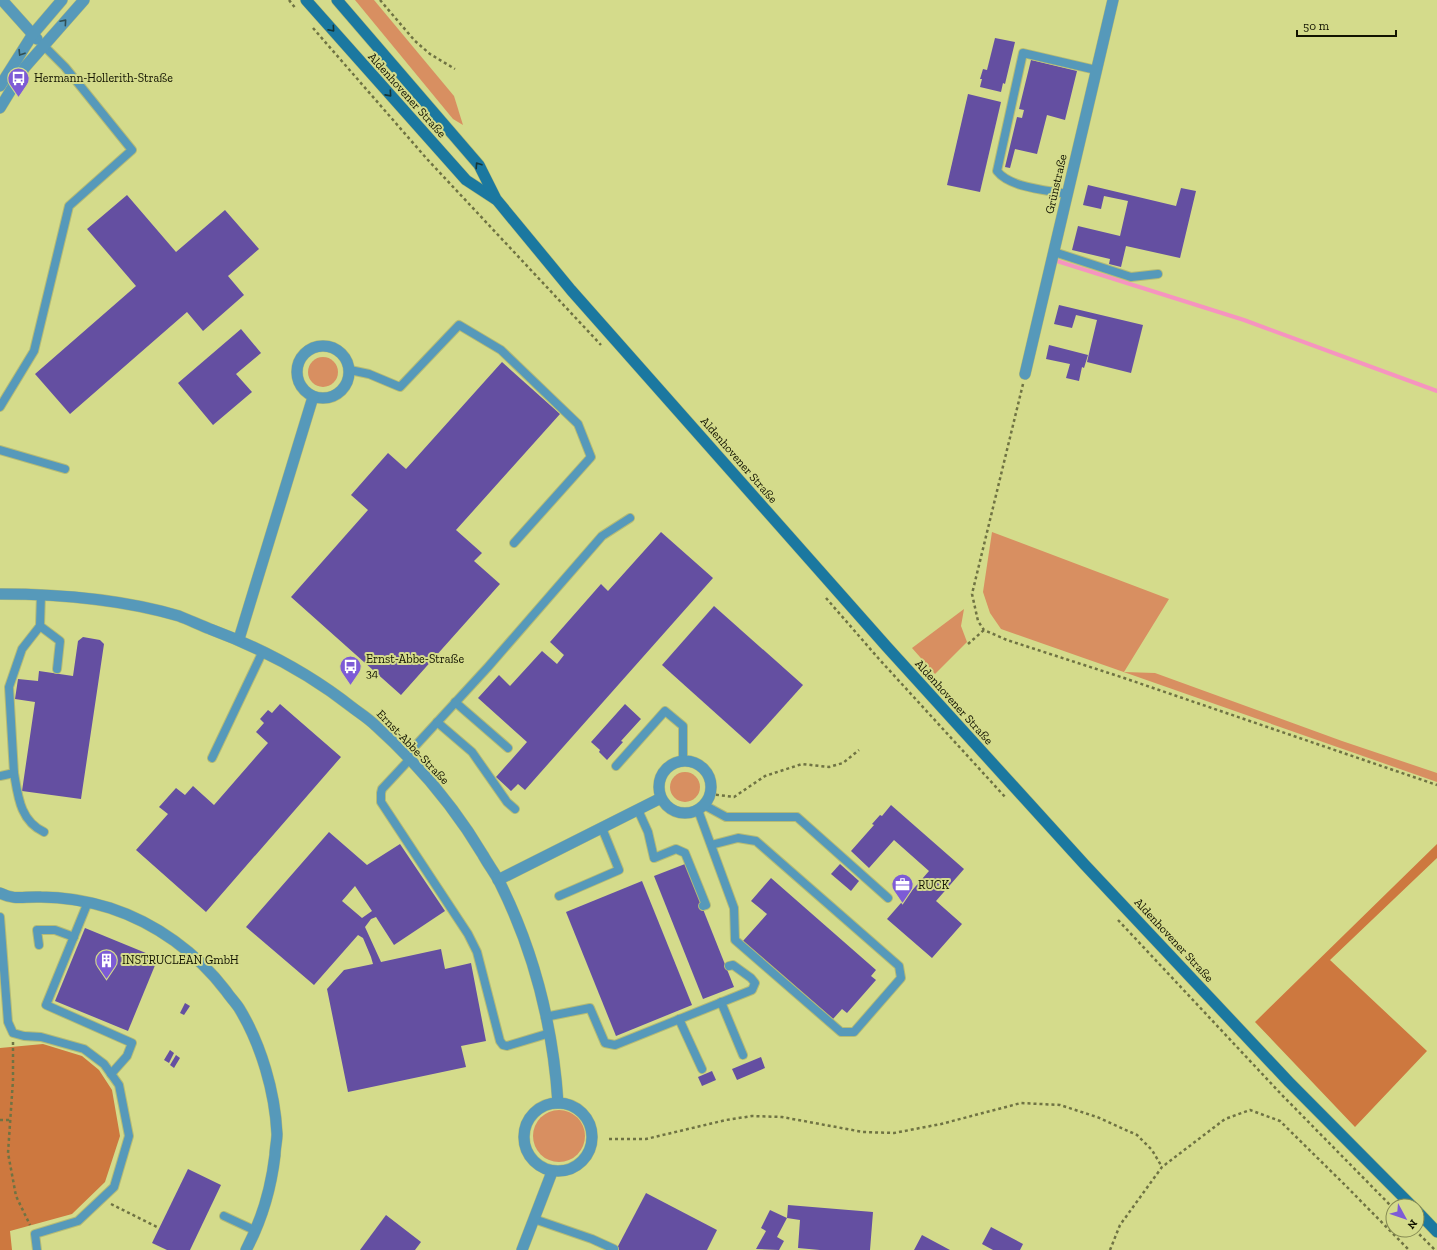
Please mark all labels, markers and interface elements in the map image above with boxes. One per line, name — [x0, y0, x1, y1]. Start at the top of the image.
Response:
scale bar — [1297, 12, 1396, 38]
text: 50 m — [1303, 19, 1330, 33]
one-way arrow — [59, 20, 66, 27]
one-way arrow — [327, 25, 334, 32]
one-way arrow — [18, 49, 26, 56]
street label: Aldenhovener Straße — [365, 50, 449, 141]
bus stop icon: Hermann-Hollerith-Straße — [5, 65, 31, 98]
place label: Hermann-Hollerith-Straße — [34, 71, 173, 85]
one-way arrow — [384, 90, 391, 97]
street label: Grünstraße — [1042, 152, 1070, 215]
one-way arrow — [476, 162, 483, 169]
street label: Aldenhovener Straße — [698, 414, 780, 506]
place label: Ernst-Abbe-Straße 34 — [366, 652, 464, 680]
bus stop icon: Ernst-Abbe-Straße 34 — [337, 653, 363, 686]
street label: Aldenhovener Straße — [912, 657, 996, 748]
street label: Ernst-Abbe-Straße — [374, 707, 452, 787]
office icon: RUCK — [890, 872, 916, 905]
place label: RUCK — [918, 878, 950, 892]
street label: Aldenhovener Straße — [1132, 895, 1217, 985]
building icon: INSTRUCLEAN GmbH — [94, 947, 120, 980]
place label: INSTRUCLEAN GmbH — [122, 953, 239, 967]
north arrow — [1385, 1198, 1425, 1238]
text: N — [1404, 1217, 1420, 1232]

